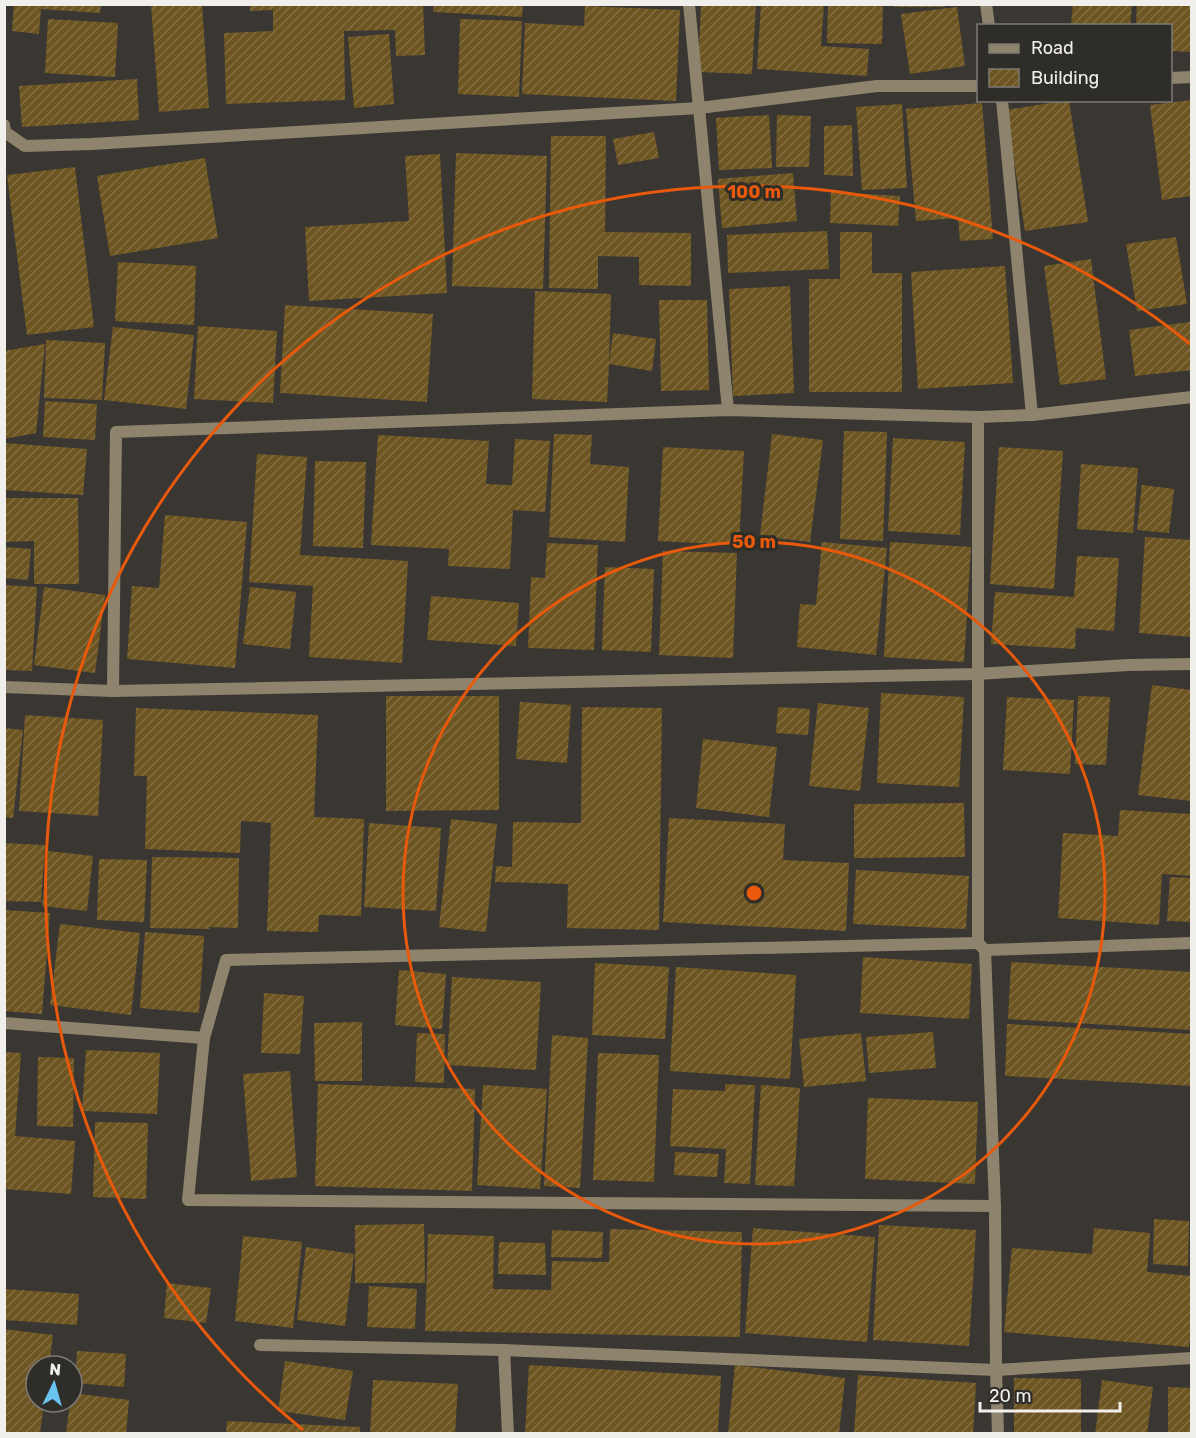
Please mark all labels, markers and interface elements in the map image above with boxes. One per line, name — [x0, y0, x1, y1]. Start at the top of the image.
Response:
legend — [977, 24, 1172, 102]
text: Road — [1031, 37, 1074, 59]
text: Building — [1031, 67, 1099, 89]
text: 100 m — [727, 181, 781, 203]
text: 50 m — [732, 531, 776, 553]
centre of rings — [744, 883, 764, 903]
north arrow — [24, 1354, 84, 1414]
text: N — [49, 1360, 62, 1380]
scale bar — [980, 1375, 1120, 1413]
text: 20 m — [989, 1385, 1031, 1407]

